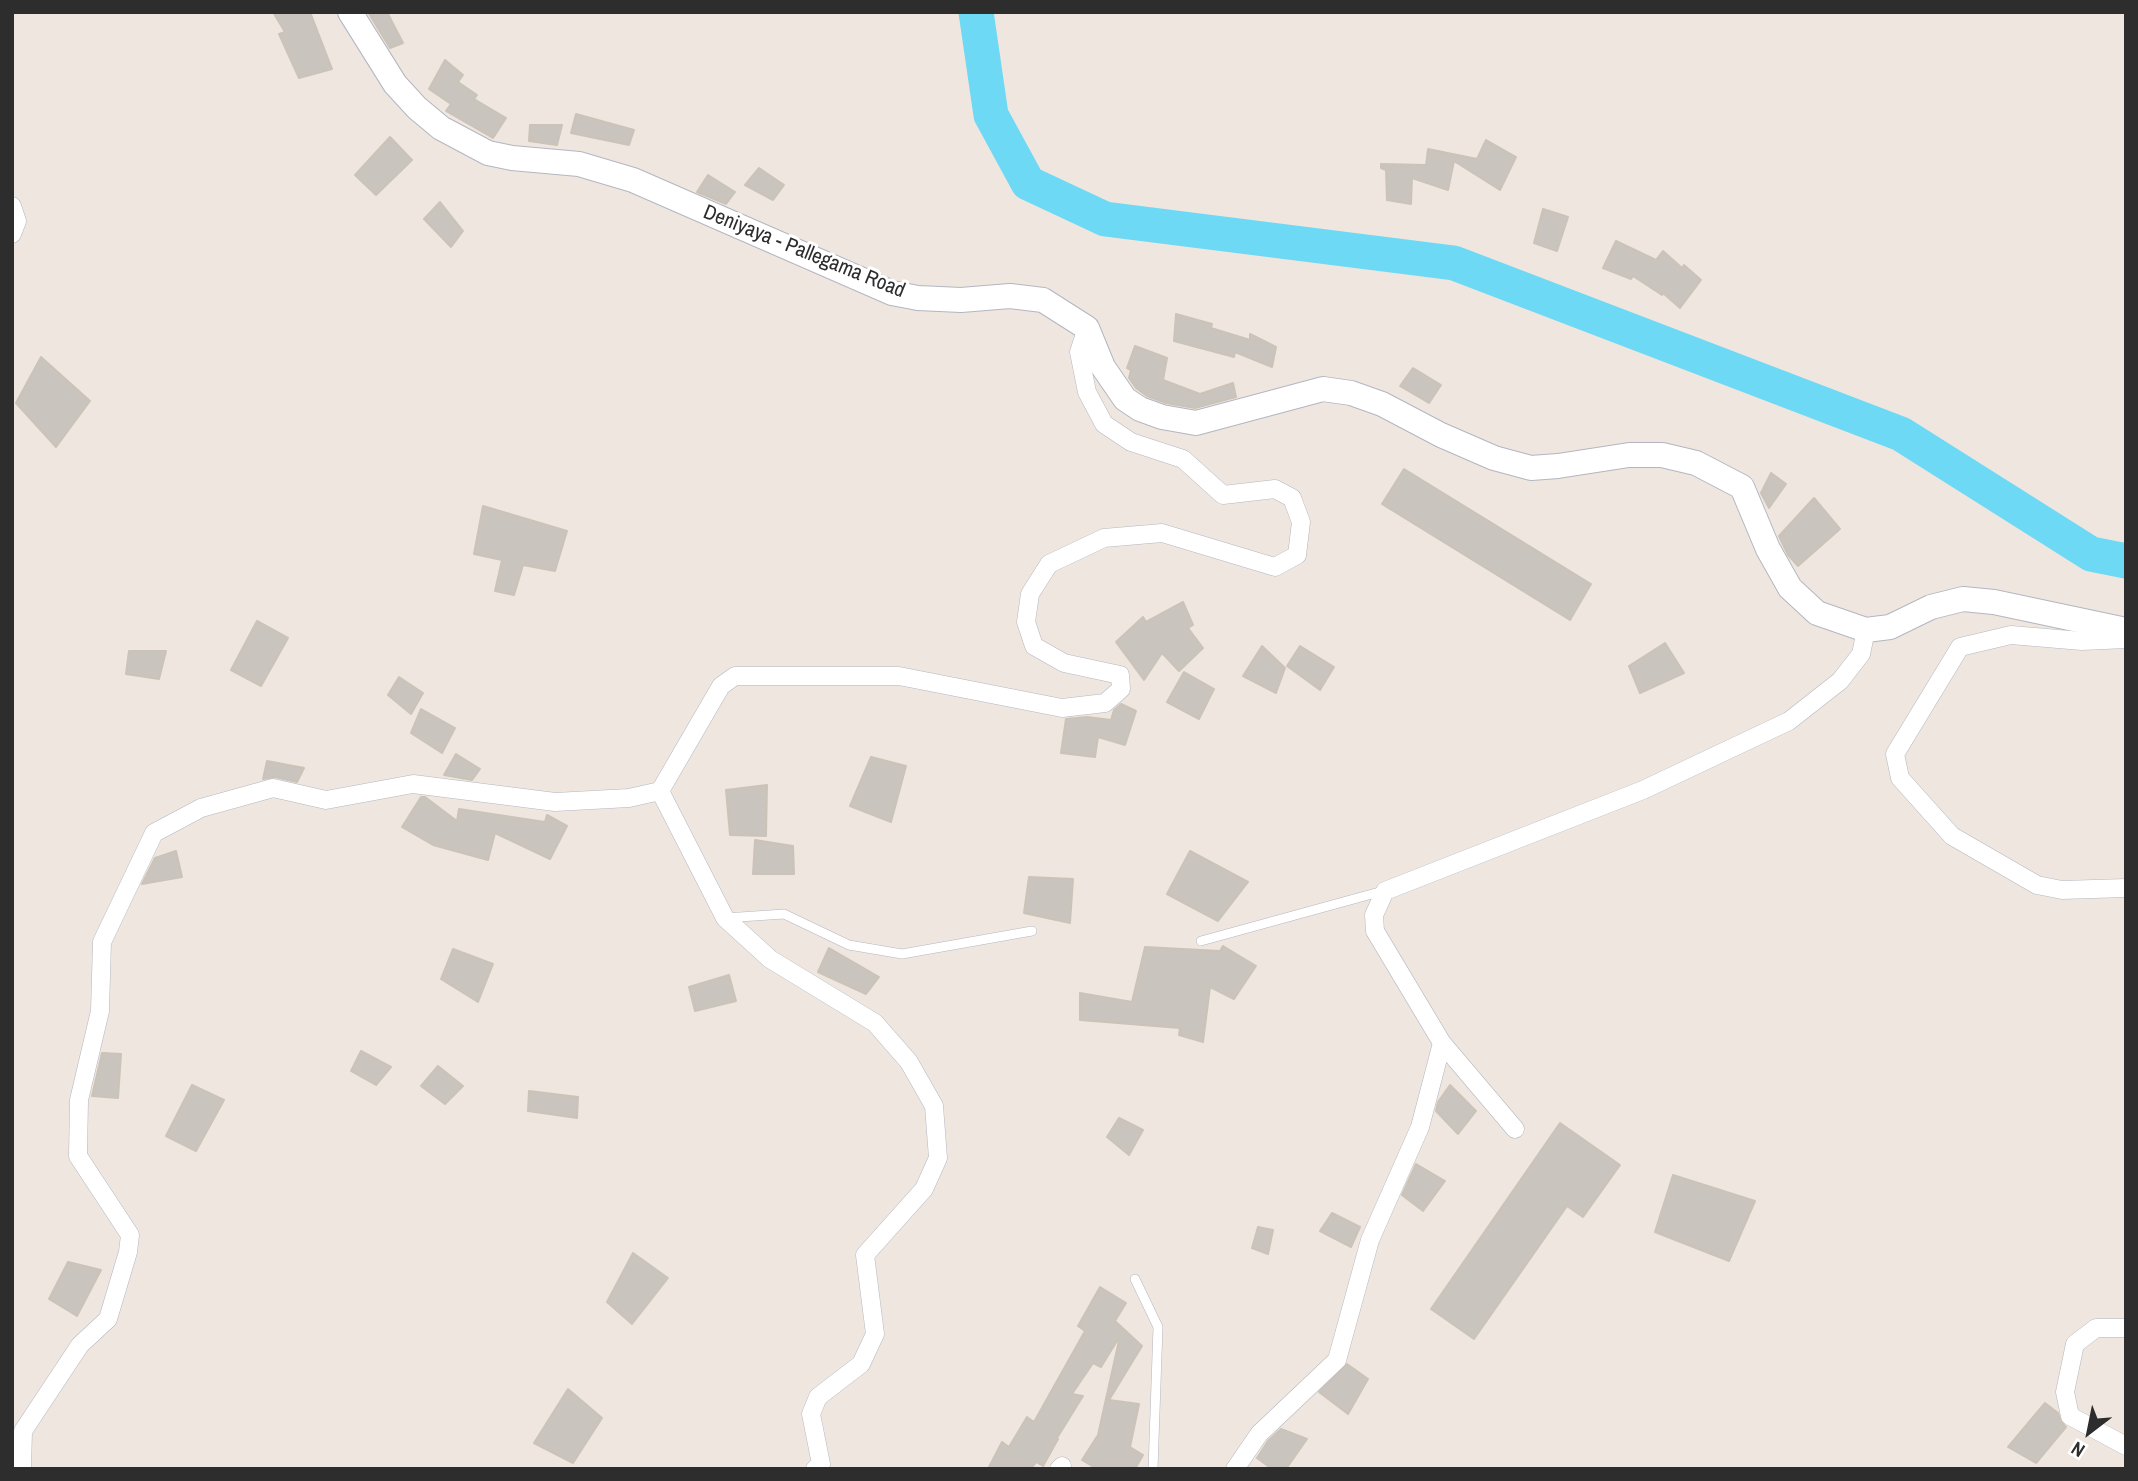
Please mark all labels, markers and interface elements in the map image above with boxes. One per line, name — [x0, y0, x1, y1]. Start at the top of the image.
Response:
street label: Deniyaya - Pallegama Road — [699, 200, 909, 304]
north arrow — [2054, 1397, 2124, 1467]
text: N — [2066, 1436, 2090, 1464]

